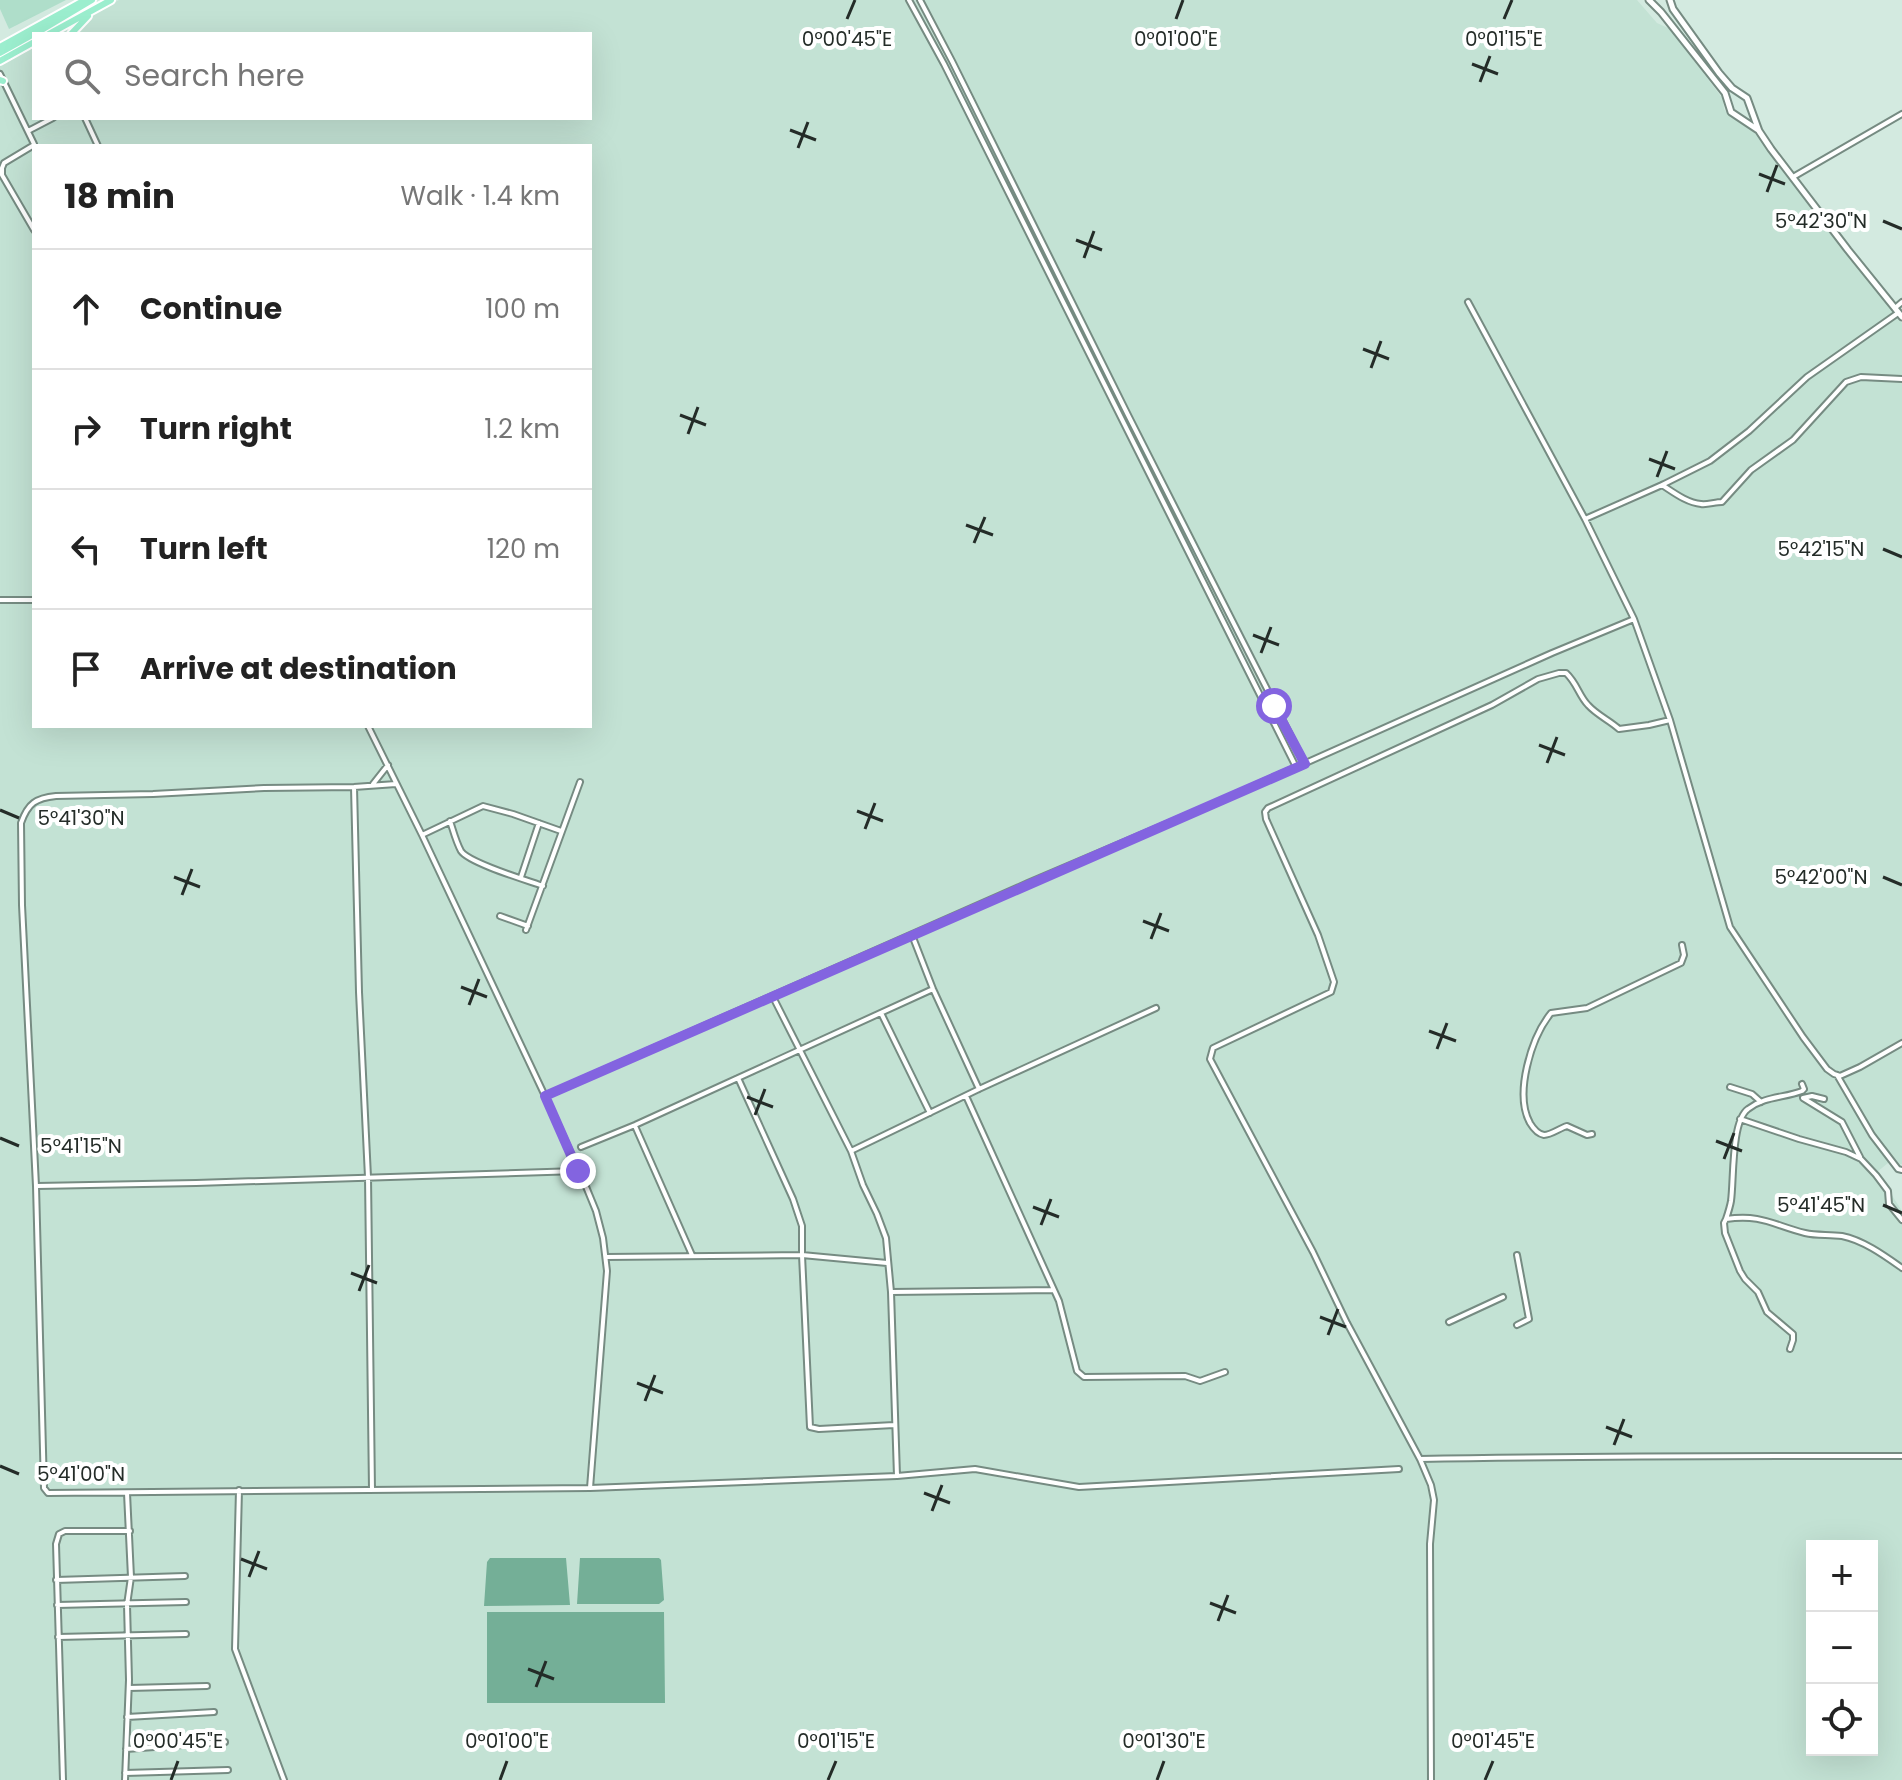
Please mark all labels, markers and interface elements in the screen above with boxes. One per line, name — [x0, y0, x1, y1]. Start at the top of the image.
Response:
text: 0°00'45"E — [802, 25, 892, 53]
text: 0°01'00"E — [1134, 25, 1218, 53]
text: 0°01'15"E — [1465, 25, 1543, 53]
search box — [32, 32, 592, 120]
icon: search — [60, 54, 104, 98]
text: Search here — [124, 54, 305, 97]
text: 18 min — [64, 172, 175, 220]
text: Walk · 1.4 km — [401, 178, 560, 214]
text: 5°42'30"N — [1775, 207, 1867, 235]
icon: ahead — [64, 287, 108, 331]
text: Continue — [140, 287, 282, 330]
text: 100 m — [485, 291, 560, 327]
icon: right — [64, 407, 108, 451]
text: Turn right — [140, 407, 292, 450]
text: 1.2 km — [484, 411, 560, 447]
icon: left — [64, 527, 108, 571]
text: Turn left — [140, 527, 268, 570]
text: 120 m — [487, 531, 560, 567]
text: 5°42'15"N — [1778, 535, 1864, 563]
icon: arrive — [64, 647, 108, 691]
text: Arrive at destination — [140, 647, 457, 690]
route start — [1256, 688, 1292, 724]
text: 5°41'30"N — [37, 804, 125, 832]
text: 5°42'00"N — [1774, 863, 1868, 891]
text: 5°41'15"N — [40, 1132, 122, 1160]
route end — [560, 1153, 596, 1189]
text: 5°41'45"N — [1777, 1191, 1865, 1219]
text: 5°41'00"N — [37, 1460, 125, 1488]
map controls — [1806, 1540, 1878, 1756]
button: + — [1806, 1540, 1878, 1612]
button: − — [1806, 1612, 1878, 1684]
button: locate — [1806, 1684, 1878, 1756]
text: 0°00'45"E — [133, 1727, 223, 1755]
text: 0°01'00"E — [465, 1727, 549, 1755]
text: 0°01'15"E — [797, 1727, 875, 1755]
text: 0°01'30"E — [1122, 1727, 1206, 1755]
text: 0°01'45"E — [1451, 1727, 1535, 1755]

